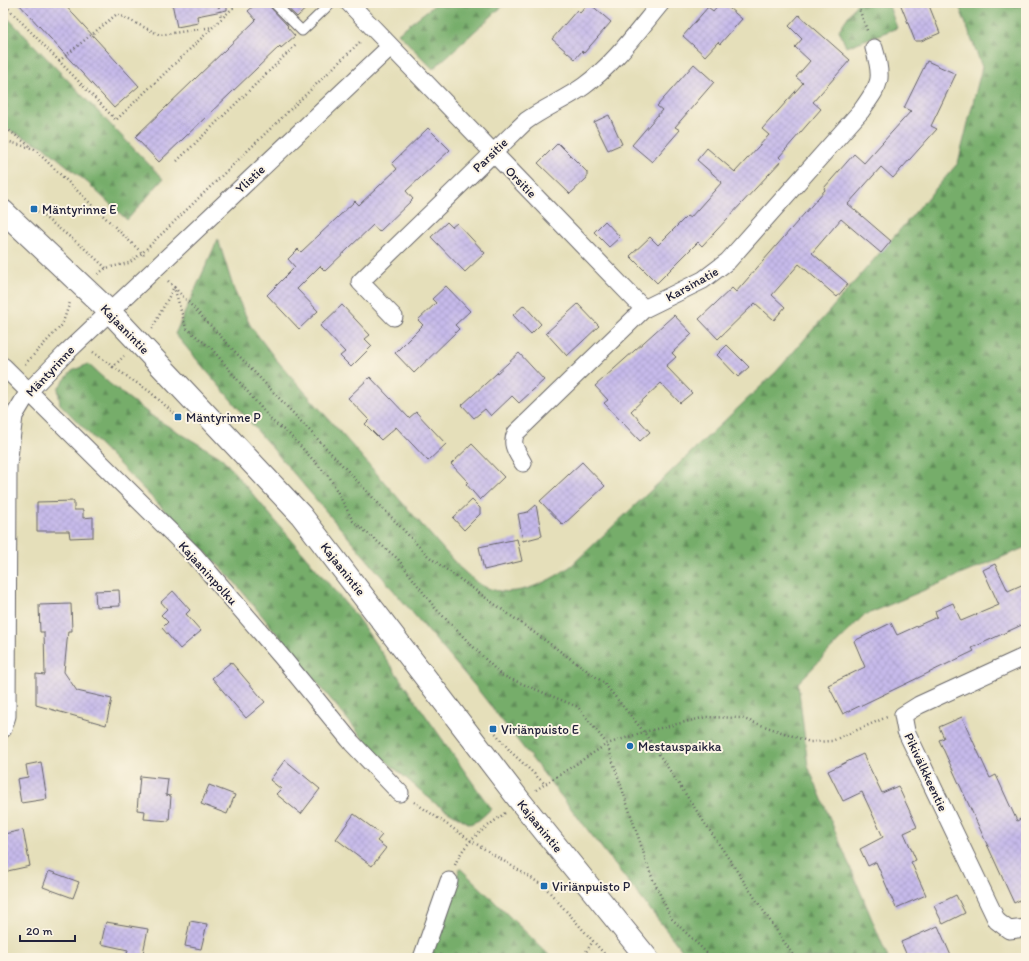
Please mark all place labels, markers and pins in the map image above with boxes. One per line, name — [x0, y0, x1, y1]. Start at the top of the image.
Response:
place label: Mäntyrinne E — [42, 202, 116, 217]
marker: Mäntyrinne E — [29, 204, 39, 214]
place label: Mäntyrinne P — [186, 410, 261, 425]
marker: Mäntyrinne P — [173, 412, 183, 422]
place label: Viriänpuisto E — [501, 722, 579, 737]
marker: Viriänpuisto E — [488, 724, 498, 734]
place label: Mestauspaikka — [638, 739, 722, 754]
marker: Mestauspaikka — [625, 741, 635, 751]
place label: Viriänpuisto P — [552, 879, 631, 894]
marker: Viriänpuisto P — [539, 881, 549, 891]

